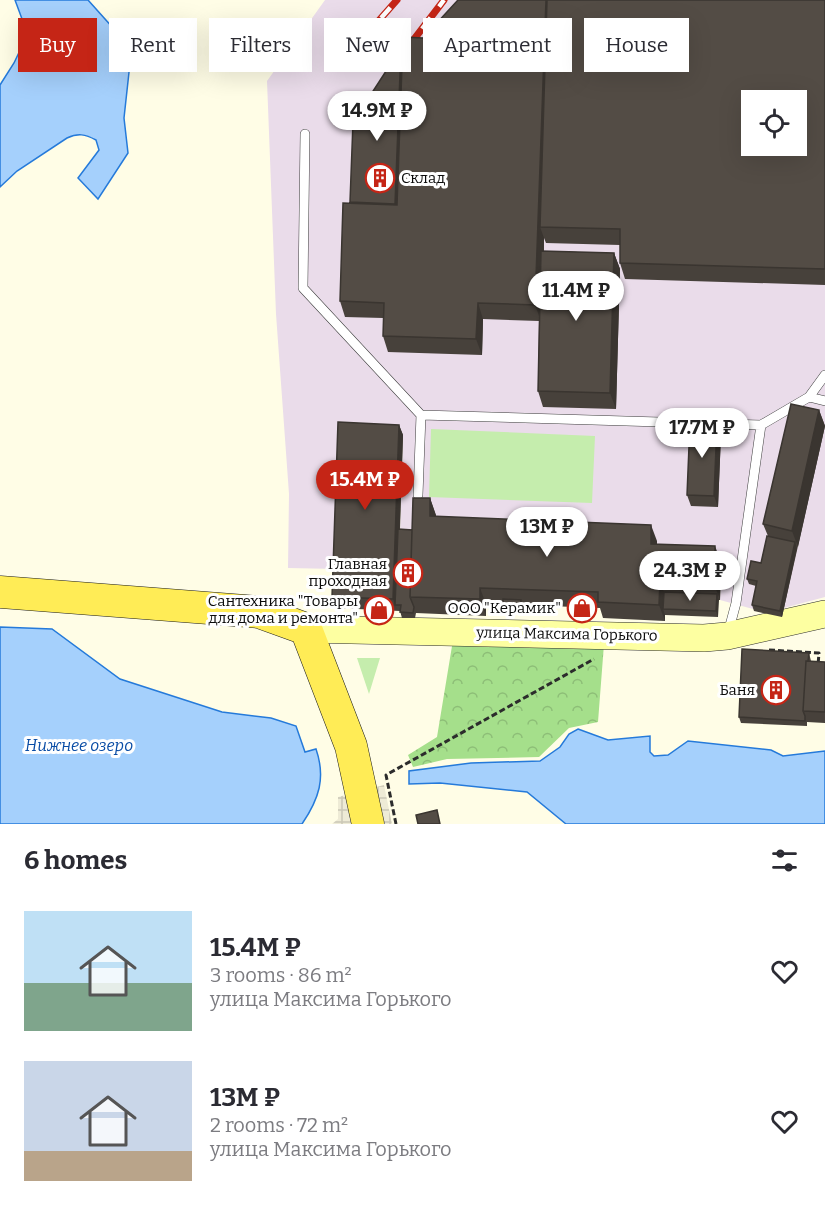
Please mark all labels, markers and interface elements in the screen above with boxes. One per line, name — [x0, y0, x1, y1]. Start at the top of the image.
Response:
chip: Buy — [18, 18, 97, 72]
chip: Rent — [109, 18, 197, 72]
chip: Filters — [209, 18, 312, 72]
chip: New — [324, 18, 411, 72]
chip: Apartment — [423, 18, 572, 72]
chip: House — [584, 18, 689, 72]
map controls — [741, 90, 807, 156]
button: locate — [741, 90, 807, 156]
pin: 14.9M ₽ — [322, 91, 432, 142]
text: 14.9M ₽ — [341, 98, 413, 122]
building icon: Склад — [364, 162, 396, 194]
place label: Склад — [401, 169, 445, 187]
pin: 11.4M ₽ — [521, 271, 631, 322]
text: 11.4M ₽ — [542, 278, 610, 302]
pin: 17.7M ₽ — [647, 408, 757, 459]
text: 17.7M ₽ — [669, 415, 735, 439]
pin: 15.4M ₽ — [310, 460, 420, 511]
text: 15.4M ₽ — [330, 467, 400, 491]
pin: 13M ₽ — [505, 507, 589, 558]
text: 13M ₽ — [520, 514, 574, 538]
pin: 24.3M ₽ — [635, 551, 745, 602]
place label: Главная проходная — [308, 555, 387, 590]
building icon: Главная проходная — [392, 557, 424, 589]
text: 24.3M ₽ — [653, 558, 727, 582]
place label: Сантехника "Товары для дома и ремонта" — [208, 592, 358, 627]
shop icon: ООО "Керамик" — [566, 592, 598, 624]
shop icon: Сантехника "Товары для дома и ремонта" — [363, 594, 395, 626]
place label: ООО "Керамик" — [448, 599, 561, 617]
street label: улица Максима Горького — [475, 623, 658, 645]
building icon: Баня — [760, 674, 792, 706]
place label: Баня — [720, 681, 755, 699]
water label: Нижнее озеро — [25, 736, 133, 755]
icon: filters — [768, 844, 801, 877]
text: 6 homes — [24, 845, 127, 876]
text: 15.4M ₽ — [210, 932, 301, 963]
icon: home — [72, 935, 144, 1007]
icon: heart — [768, 955, 801, 988]
text: 3 rooms · 86 m² — [210, 963, 352, 987]
text: улица Максима Горького — [210, 987, 452, 1011]
text: 13M ₽ — [210, 1082, 280, 1113]
icon: home — [72, 1085, 144, 1157]
icon: heart — [768, 1105, 801, 1138]
text: 2 rooms · 72 m² — [210, 1113, 348, 1137]
text: улица Максима Горького — [210, 1137, 452, 1161]

